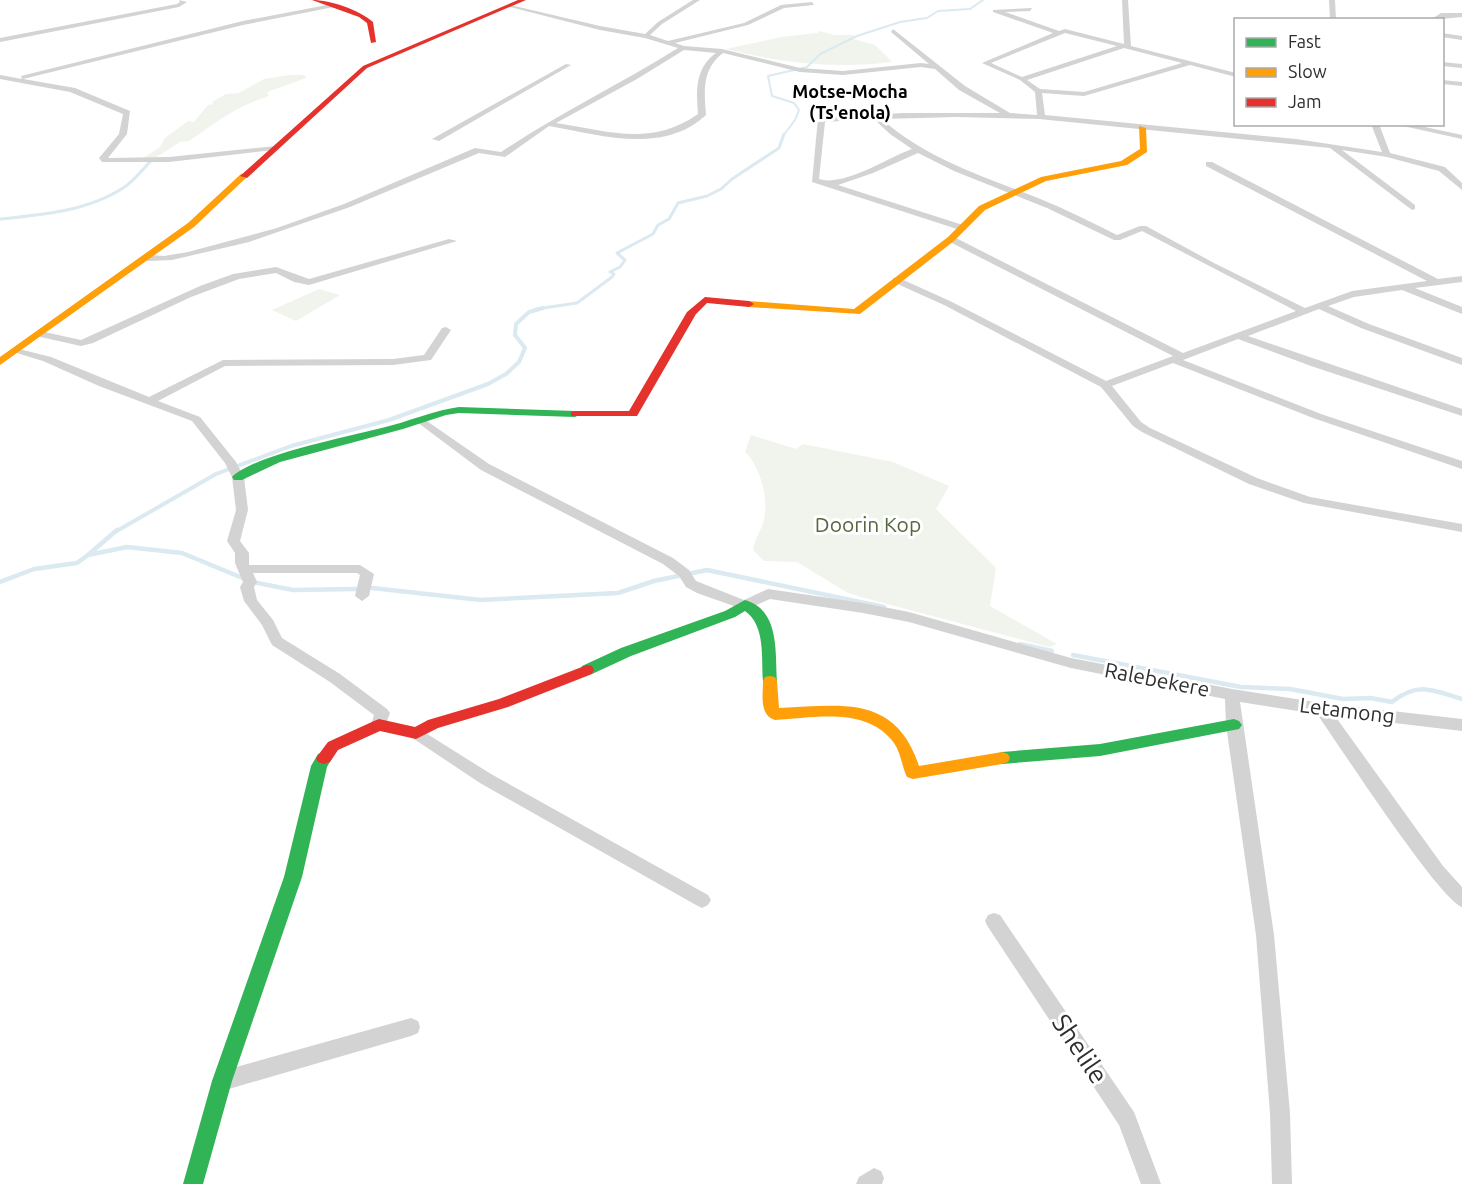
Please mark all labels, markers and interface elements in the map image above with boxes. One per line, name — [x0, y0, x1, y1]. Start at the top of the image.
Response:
legend — [1234, 18, 1444, 126]
text: Fast — [1288, 31, 1321, 51]
text: Slow — [1288, 61, 1327, 81]
district label: Motse-Mocha (Ts'enola) — [792, 81, 908, 123]
text: Jam — [1288, 91, 1322, 111]
park label: Doorin Kop — [815, 512, 921, 536]
street label: Ralebekere — [1103, 657, 1212, 701]
street label: Letamong — [1298, 692, 1396, 728]
street label: Shelile — [1047, 1009, 1114, 1089]

